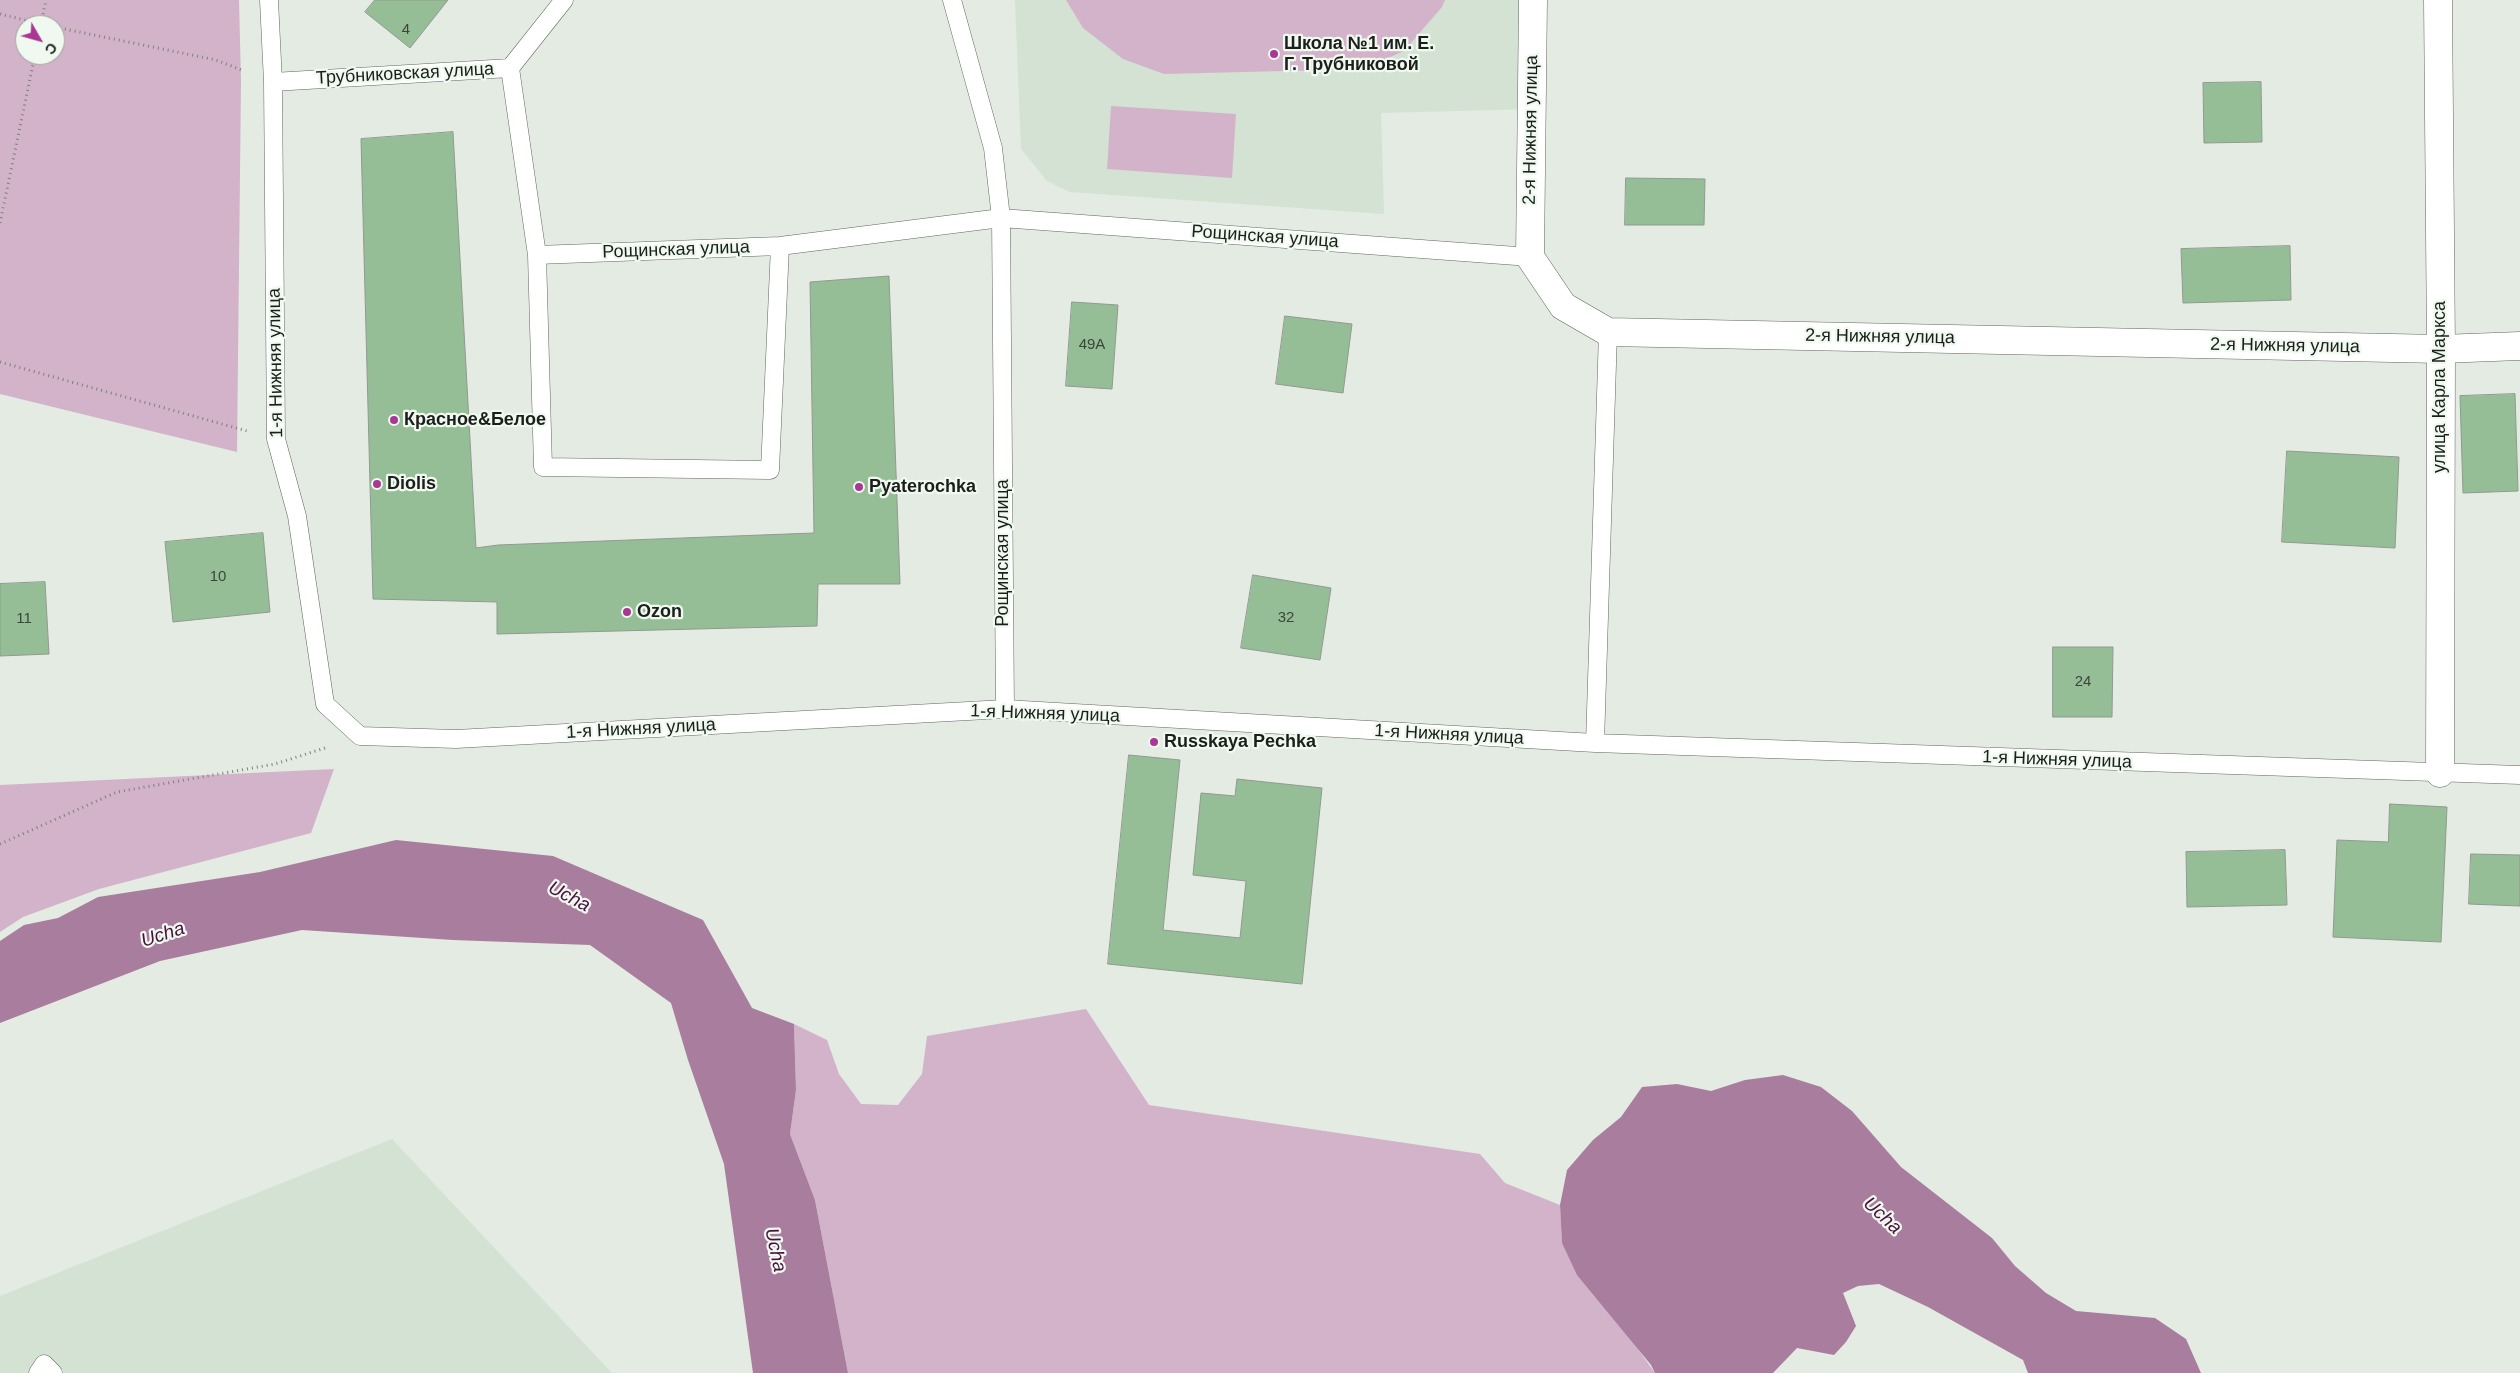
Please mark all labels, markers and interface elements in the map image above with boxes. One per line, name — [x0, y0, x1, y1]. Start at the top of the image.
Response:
north arrow — [15, 15, 65, 65]
house number: 4 — [402, 21, 410, 39]
place label: Школа №1 им. Е. Г. Трубниковой — [1284, 33, 1434, 76]
text: С — [42, 40, 60, 58]
marker: Школа №1 им. Е. Г. Трубниковой — [1268, 48, 1280, 60]
street label: 2-я Нижняя улица — [1519, 55, 1543, 205]
street label: Трубниковская улица — [315, 59, 495, 89]
street label: Рощинская улица — [1191, 221, 1339, 253]
street label: Рощинская улица — [602, 237, 750, 263]
street label: 1-я Нижняя улица — [264, 288, 288, 438]
street label: улица Карла Маркса — [2429, 301, 2451, 473]
street label: 2-я Нижняя улица — [1805, 325, 1955, 349]
street label: 2-я Нижняя улица — [2210, 334, 2360, 358]
house number: 49А — [1079, 336, 1105, 354]
place label: Красное&Белое — [404, 409, 546, 431]
marker: Красное&Белое — [388, 414, 400, 426]
place label: Diolis — [387, 473, 436, 495]
place label: Pyaterochka — [869, 476, 976, 498]
marker: Diolis — [371, 478, 383, 490]
street label: Рощинская улица — [992, 479, 1014, 627]
marker: Pyaterochka — [853, 481, 865, 493]
house number: 10 — [210, 568, 226, 586]
place label: Ozon — [637, 601, 682, 623]
marker: Ozon — [621, 606, 633, 618]
house number: 32 — [1278, 609, 1294, 627]
house number: 11 — [16, 610, 32, 628]
house number: 24 — [2075, 673, 2091, 691]
street label: 1-я Нижняя улица — [970, 701, 1120, 727]
street label: 1-я Нижняя улица — [566, 714, 716, 744]
street label: 1-я Нижняя улица — [1374, 720, 1524, 750]
place label: Russkaya Pechka — [1164, 731, 1316, 753]
marker: Russkaya Pechka — [1148, 736, 1160, 748]
street label: 1-я Нижняя улица — [1982, 747, 2132, 773]
water label: Ucha — [544, 877, 594, 917]
water label: Ucha — [138, 917, 188, 953]
water label: Ucha — [1858, 1193, 1906, 1239]
water label: Ucha — [759, 1226, 791, 1274]

